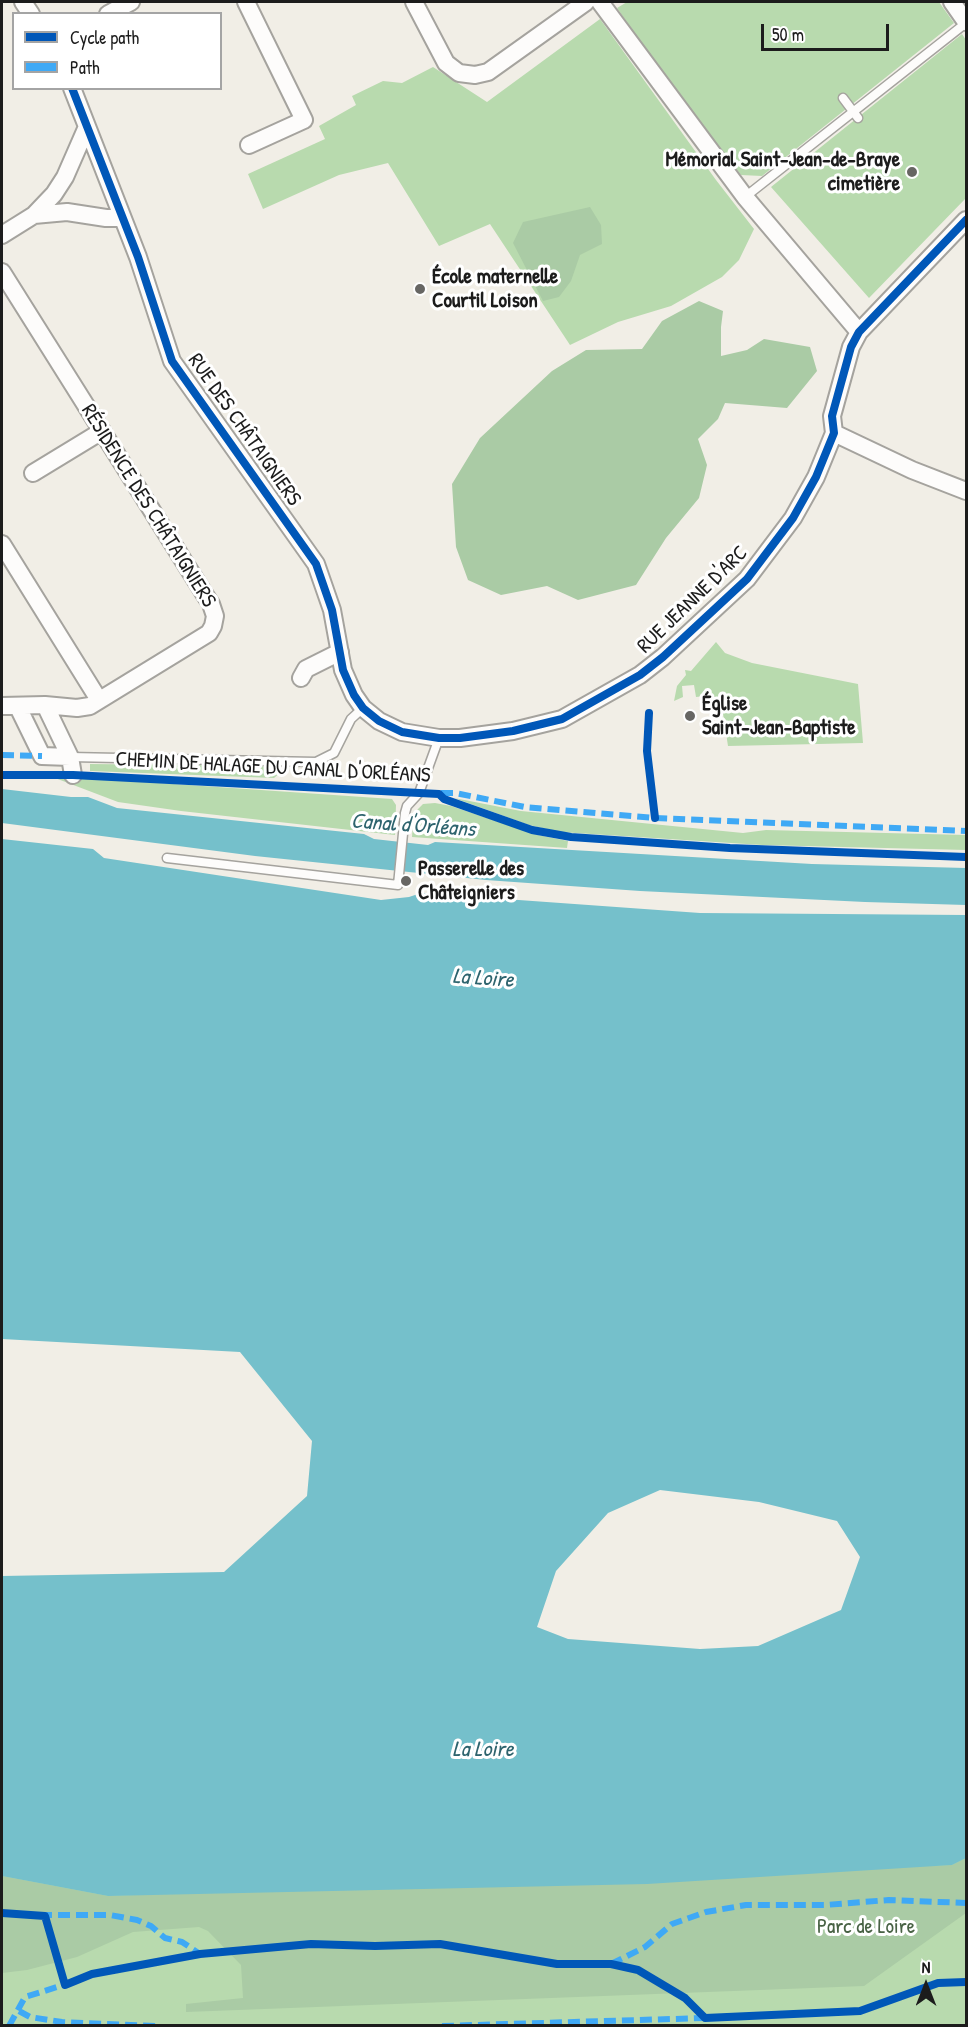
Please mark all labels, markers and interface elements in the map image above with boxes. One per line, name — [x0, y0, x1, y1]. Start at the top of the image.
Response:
legend — [12, 12, 222, 90]
scale bar — [764, 12, 892, 50]
text: 50 m — [772, 22, 804, 47]
text: Cycle path — [70, 25, 139, 50]
text: Path — [70, 55, 99, 80]
place label: Mémorial Saint-Jean-de-Braye cimetière — [666, 147, 900, 197]
marker: Mémorial Saint-Jean-de-Braye cimetière — [905, 165, 919, 179]
place label: École maternelle Courtil Loison — [432, 264, 558, 314]
marker: École maternelle Courtil Loison — [413, 282, 427, 296]
street label: RUE DES CHÂTAIGNIERS — [182, 349, 306, 511]
street label: RÉSIDENCE DES CHÂTAIGNIERS — [75, 400, 221, 612]
street label: RUE JEANNE D'ARC — [633, 541, 753, 659]
place label: Église Saint-Jean-Baptiste — [702, 691, 856, 741]
marker: Église Saint-Jean-Baptiste — [683, 709, 697, 723]
street label: CHEMIN DE HALAGE DU CANAL D'ORLÉANS — [115, 747, 431, 789]
water label: Canal d'Orléans — [350, 808, 476, 844]
place label: Passerelle des Châteigniers — [418, 856, 524, 906]
marker: Passerelle des Châteigniers — [399, 874, 413, 888]
water label: La Loire — [452, 964, 514, 994]
water label: La Loire — [452, 1737, 514, 1763]
park label: Parc de Loire — [817, 1914, 915, 1940]
north arrow — [896, 1955, 956, 2015]
text: N — [922, 1956, 930, 1978]

